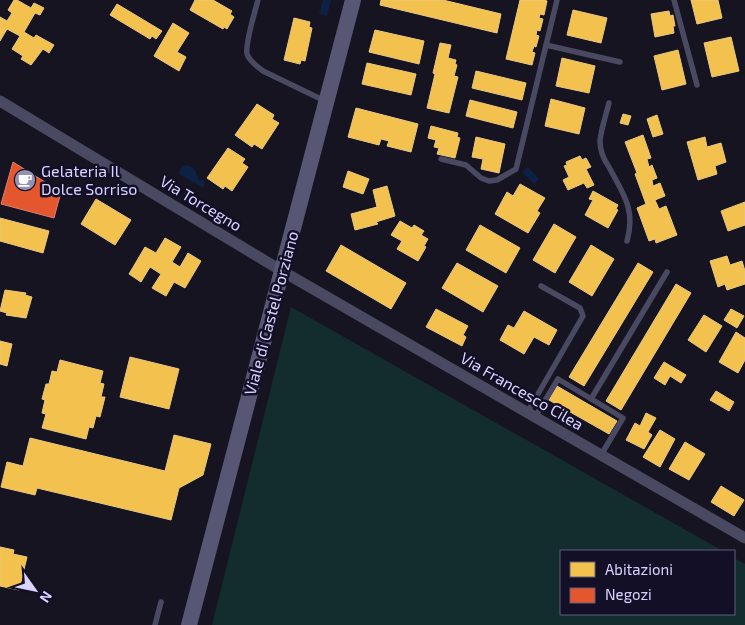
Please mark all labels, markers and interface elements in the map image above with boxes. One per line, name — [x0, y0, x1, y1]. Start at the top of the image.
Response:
place label: Gelateria Il Dolce Sorriso — [41, 161, 137, 198]
cafe icon: Gelateria Il Dolce Sorriso — [13, 168, 37, 192]
street label: Via Torcegno — [157, 171, 246, 234]
street label: Viale di Castel Porziano — [239, 229, 302, 397]
street label: Via Francesco Cilea — [457, 348, 587, 434]
legend — [560, 550, 735, 615]
text: Abitazioni — [605, 560, 673, 578]
north arrow — [10, 565, 60, 615]
text: Negozi — [605, 585, 652, 603]
text: N — [36, 588, 56, 606]

